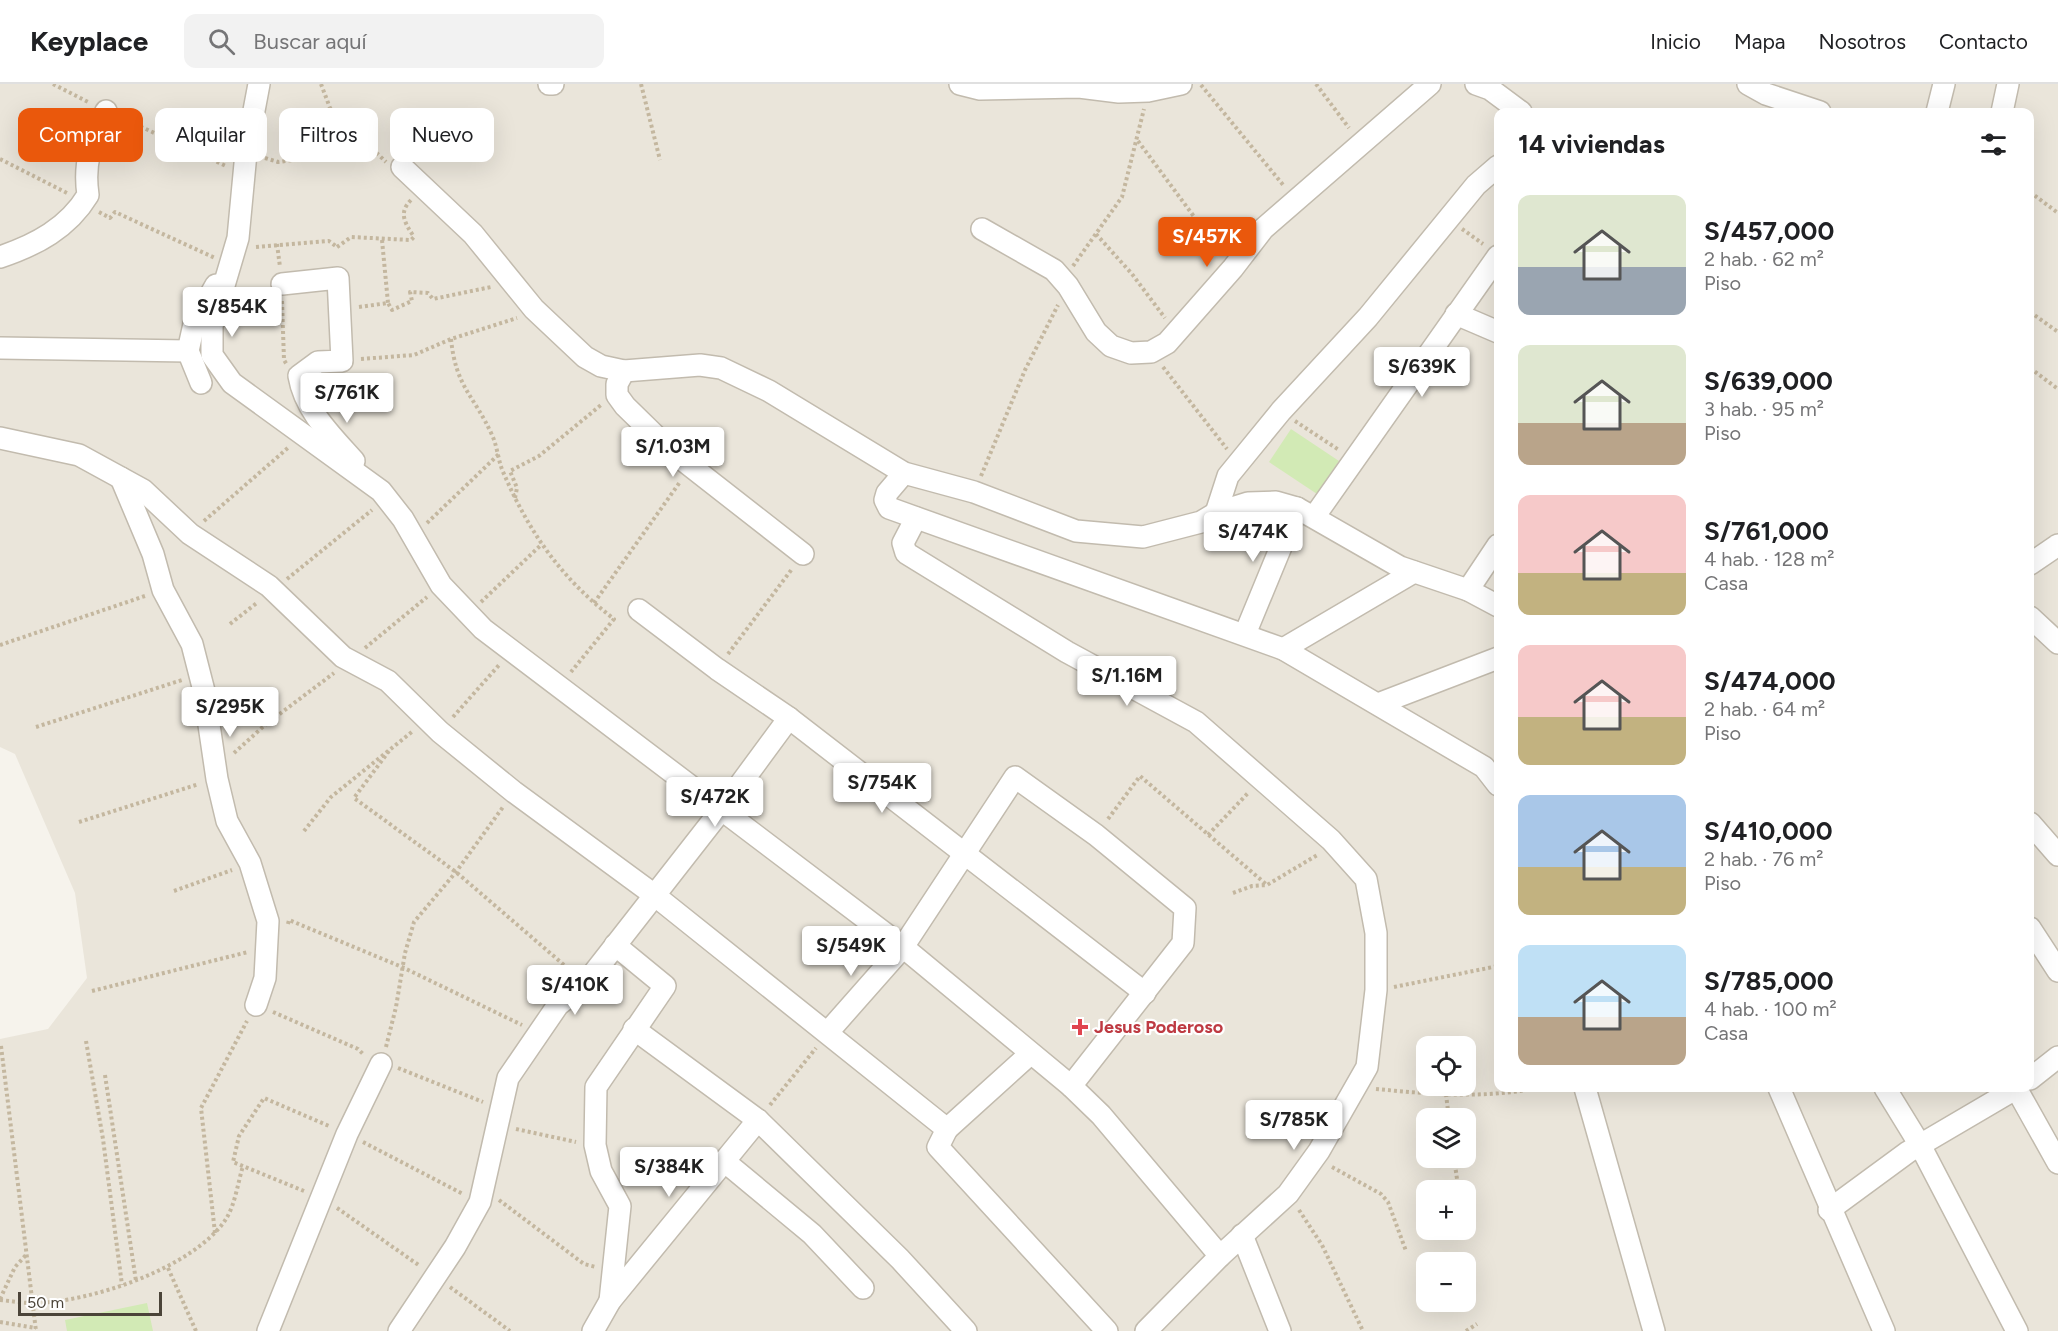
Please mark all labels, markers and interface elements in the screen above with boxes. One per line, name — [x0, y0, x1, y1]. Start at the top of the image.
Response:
search box — [184, 14, 604, 68]
text: Keyplace — [30, 24, 148, 58]
icon: search — [205, 25, 238, 58]
text: Buscar aquí — [253, 28, 367, 55]
text: Inicio — [1650, 29, 1701, 54]
text: Mapa — [1734, 29, 1786, 54]
text: Nosotros — [1819, 29, 1906, 54]
text: Contacto — [1939, 29, 2028, 54]
chip: Comprar — [18, 108, 143, 162]
chip: Alquilar — [155, 108, 267, 162]
chip: Filtros — [279, 108, 378, 162]
chip: Nuevo — [390, 108, 494, 162]
text: 14 viviendas — [1518, 128, 1665, 160]
icon: filters — [1977, 128, 2010, 161]
text: S/457,000 — [1704, 215, 1834, 247]
pin: S/457K — [1158, 217, 1256, 268]
icon: home — [1566, 219, 1638, 291]
text: S/457K — [1172, 224, 1242, 248]
text: 2 hab. · 62 m² — [1704, 247, 1824, 271]
text: Piso — [1704, 271, 1741, 295]
pin: S/854K — [183, 287, 281, 338]
text: S/854K — [197, 294, 267, 318]
pin: S/639K — [1373, 347, 1471, 398]
text: S/639K — [1388, 354, 1456, 378]
text: S/639,000 — [1704, 365, 1833, 397]
icon: home — [1566, 369, 1638, 441]
pin: S/761K — [298, 373, 396, 424]
text: S/761K — [314, 380, 380, 404]
text: 3 hab. · 95 m² — [1704, 397, 1824, 421]
text: Piso — [1704, 421, 1741, 445]
pin: S/1.03M — [618, 427, 728, 478]
text: S/1.03M — [635, 434, 711, 458]
pin: S/474K — [1204, 512, 1302, 563]
text: S/761,000 — [1704, 515, 1829, 547]
text: S/474K — [1218, 519, 1288, 543]
icon: home — [1566, 519, 1638, 591]
text: 4 hab. · 128 m² — [1704, 547, 1834, 571]
text: Casa — [1704, 571, 1748, 595]
pin: S/1.16M — [1072, 656, 1182, 707]
text: S/1.16M — [1091, 663, 1163, 687]
text: S/474,000 — [1704, 665, 1836, 697]
icon: home — [1566, 669, 1638, 741]
pin: S/295K — [181, 687, 279, 738]
text: S/295K — [196, 694, 264, 718]
text: 2 hab. · 64 m² — [1704, 697, 1825, 721]
text: Piso — [1704, 721, 1741, 745]
pin: S/754K — [833, 763, 931, 814]
text: S/754K — [847, 770, 917, 794]
pin: S/472K — [666, 777, 764, 828]
text: S/472K — [680, 784, 750, 808]
text: S/410,000 — [1704, 815, 1833, 847]
icon: home — [1566, 819, 1638, 891]
text: 2 hab. · 76 m² — [1704, 847, 1824, 871]
text: Piso — [1704, 871, 1741, 895]
pin: S/549K — [802, 926, 900, 977]
text: S/549K — [816, 933, 886, 957]
pin: S/410K — [526, 965, 624, 1016]
text: S/785,000 — [1704, 965, 1834, 997]
icon: home — [1566, 969, 1638, 1041]
text: S/410K — [541, 972, 609, 996]
text: 4 hab. · 100 m² — [1704, 997, 1837, 1021]
place label: Jesus Poderoso — [1094, 1016, 1223, 1038]
marker: Jesus Poderoso — [1071, 1018, 1089, 1036]
text: Casa — [1704, 1021, 1748, 1045]
map controls — [1416, 1036, 1476, 1312]
button: locate — [1416, 1036, 1476, 1096]
pin: S/785K — [1245, 1100, 1343, 1151]
text: S/785K — [1259, 1107, 1329, 1131]
button: layers — [1416, 1108, 1476, 1168]
pin: S/384K — [620, 1147, 718, 1198]
text: S/384K — [634, 1154, 704, 1178]
button: + — [1416, 1180, 1476, 1240]
button: − — [1416, 1252, 1476, 1312]
scale bar — [18, 1289, 162, 1316]
text: 50 m — [27, 1293, 64, 1312]

